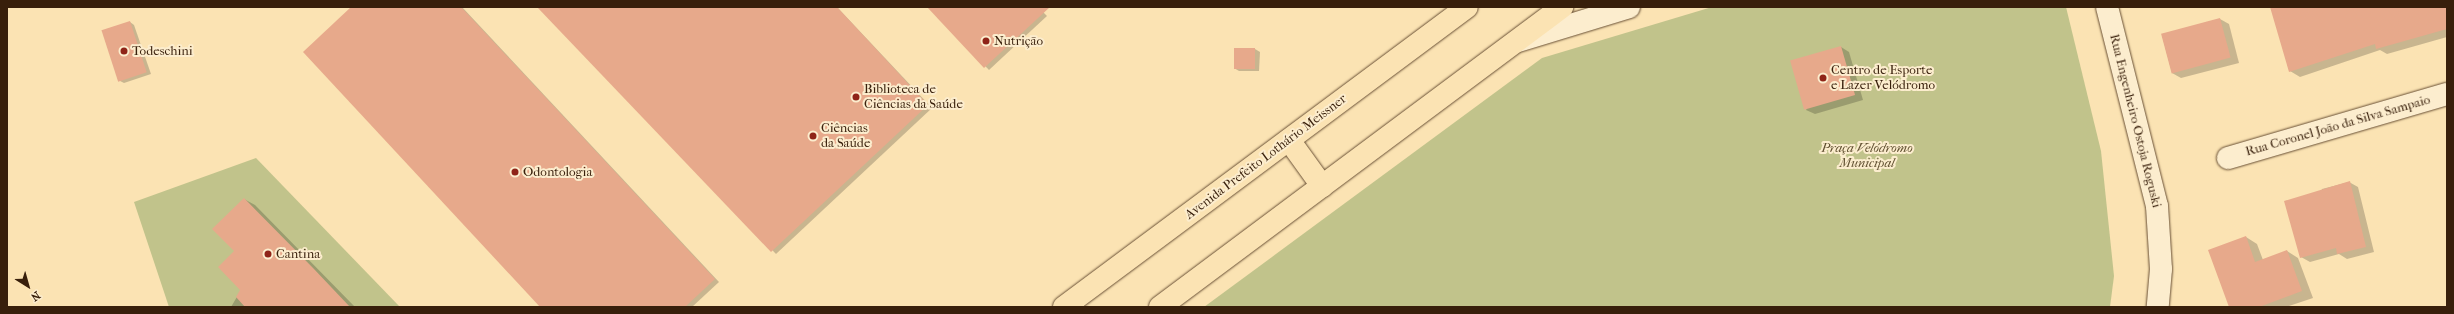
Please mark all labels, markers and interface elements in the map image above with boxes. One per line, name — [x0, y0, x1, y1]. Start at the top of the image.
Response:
place label: Nutrição — [994, 33, 1043, 49]
street label: Rua Engenheiro Ostoja Roguski — [2106, 33, 2164, 209]
marker: Nutrição — [981, 36, 991, 46]
place label: Todeschini — [132, 43, 193, 59]
marker: Todeschini — [119, 46, 129, 56]
place label: Centro de Esporte e Lazer Velódromo — [1831, 63, 1935, 94]
marker: Centro de Esporte e Lazer Velódromo — [1818, 73, 1828, 83]
place label: Biblioteca de Ciências da Saúde — [864, 82, 963, 113]
street label: Avenida Prefeito Lothário Meissner — [1182, 91, 1350, 223]
marker: Biblioteca de Ciências da Saúde — [851, 92, 861, 102]
street label: Rua Coronel João da Silva Sampaio — [2244, 92, 2432, 160]
place label: Ciências da Saúde — [821, 121, 870, 152]
marker: Ciências da Saúde — [808, 131, 818, 141]
park label: Praça Velódromo Municipal — [1821, 141, 1913, 172]
place label: Odontologia — [523, 164, 592, 180]
marker: Odontologia — [510, 167, 520, 177]
place label: Cantina — [276, 246, 320, 262]
marker: Cantina — [263, 249, 273, 259]
north arrow — [8, 266, 48, 306]
text: N — [28, 288, 43, 304]

